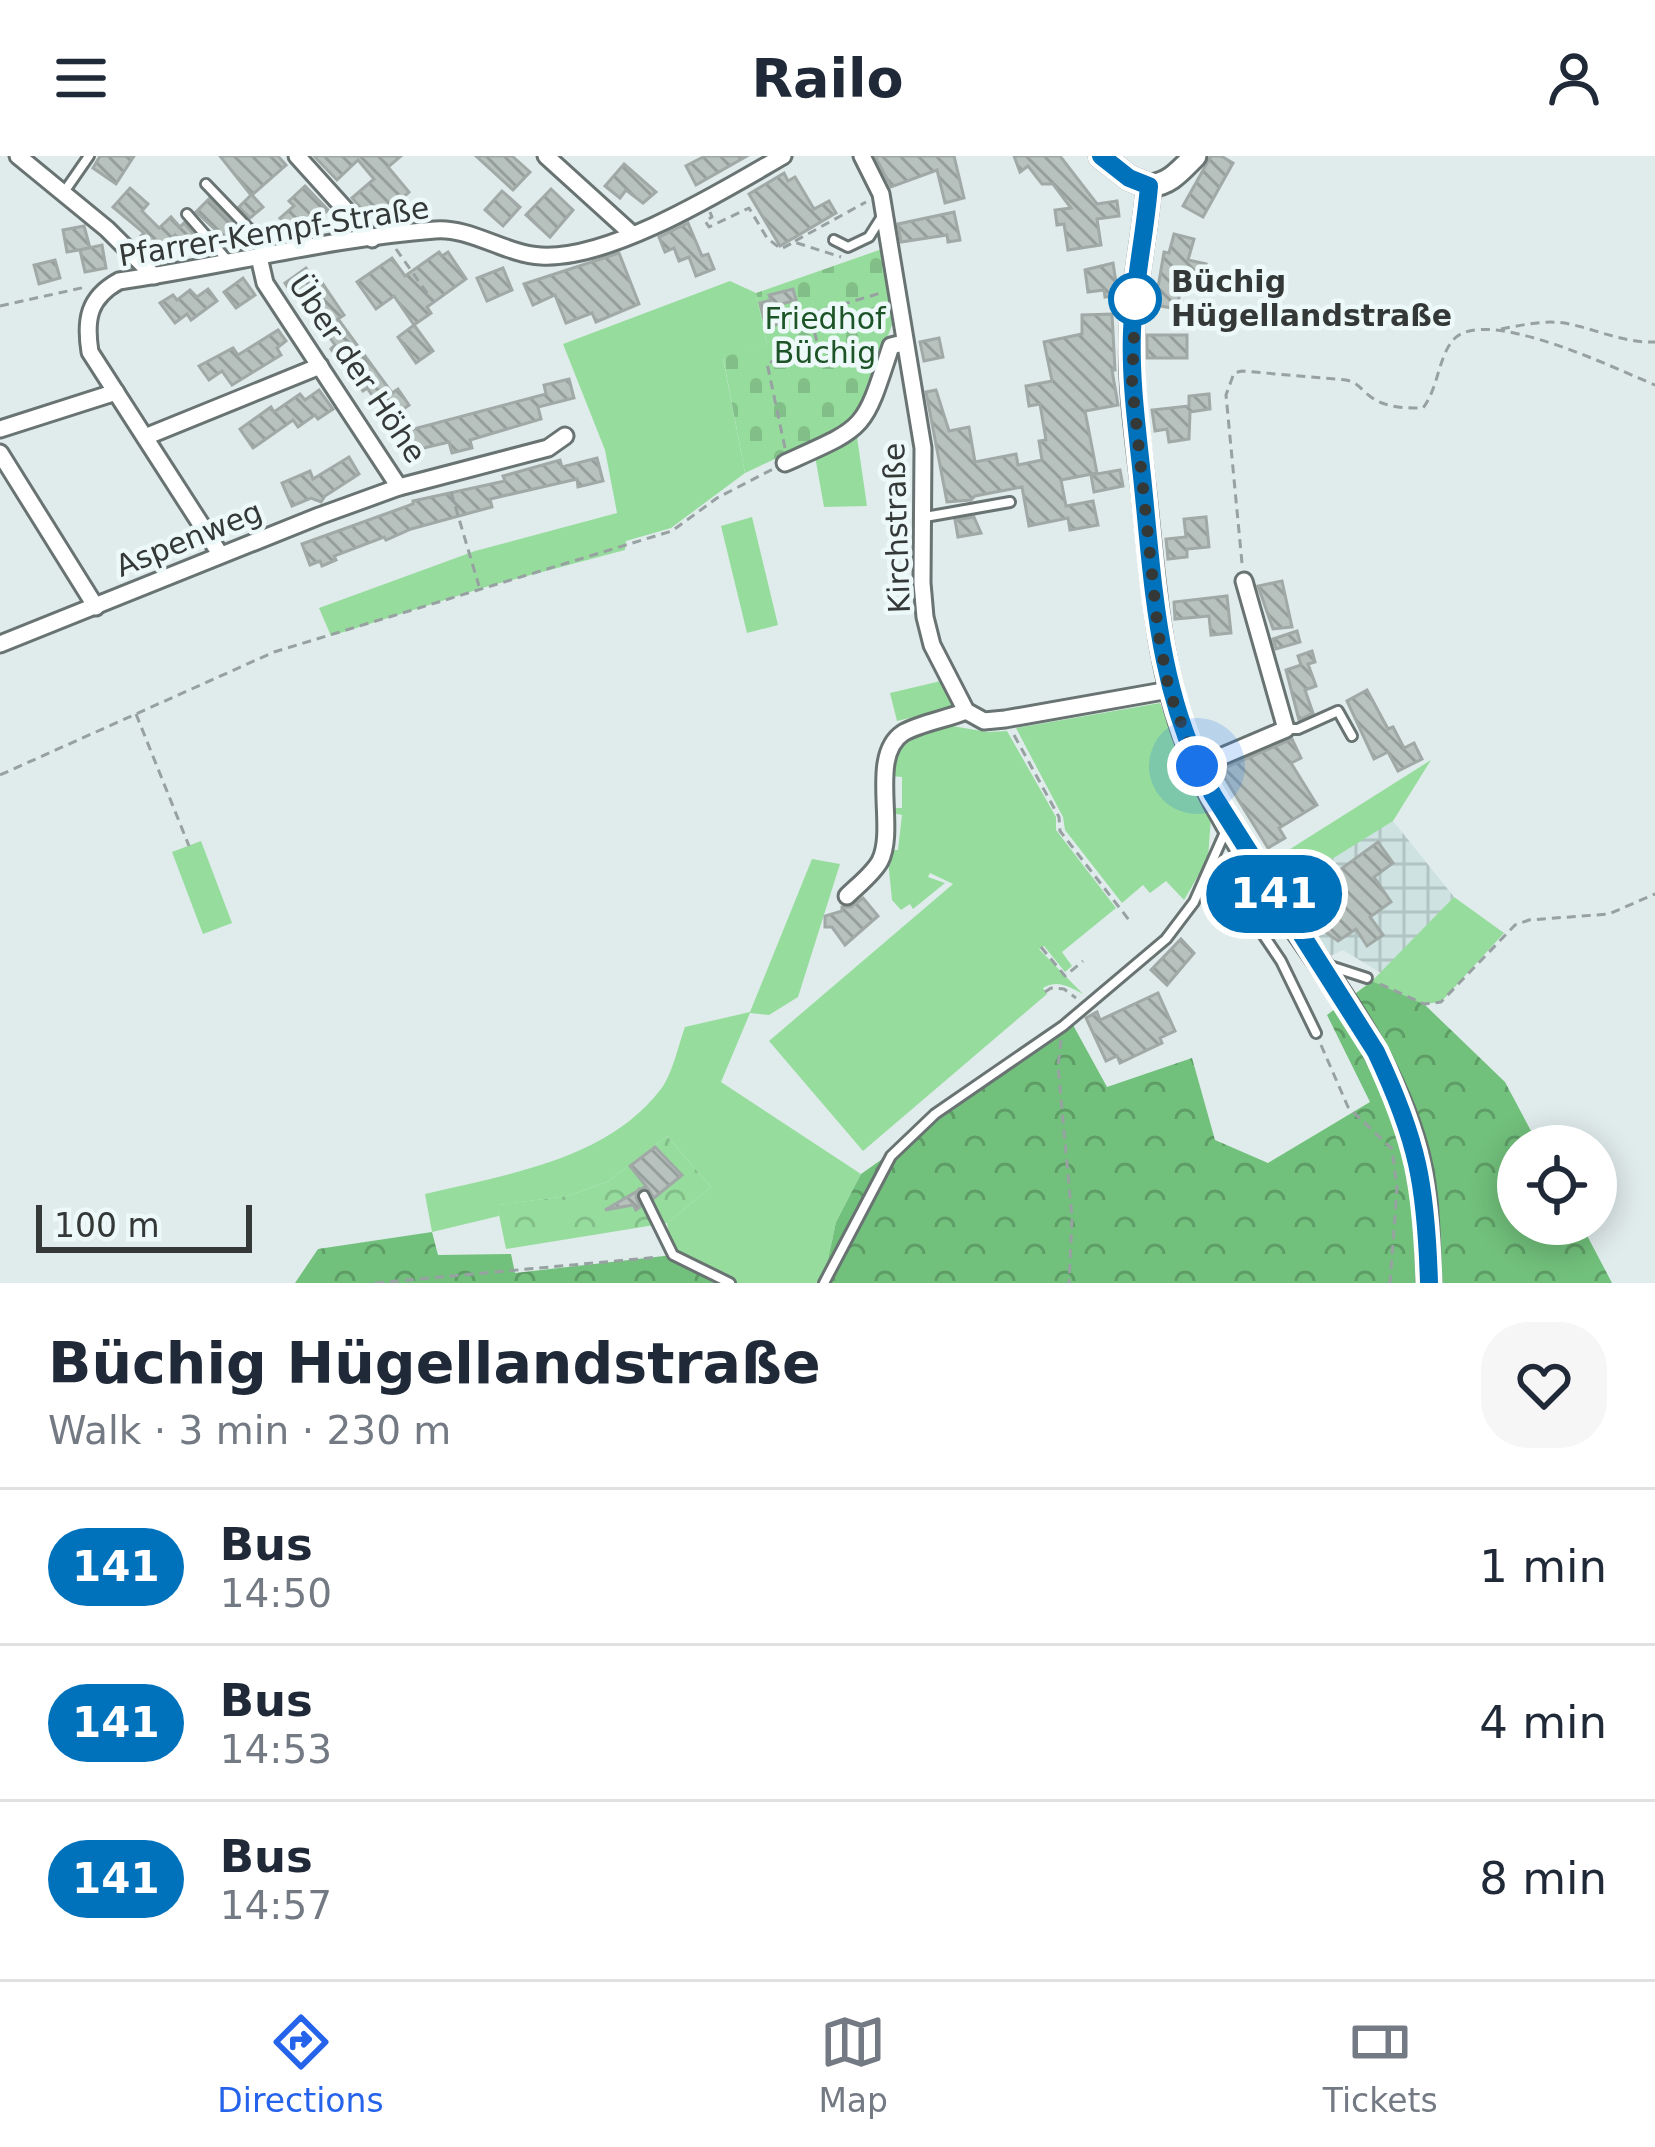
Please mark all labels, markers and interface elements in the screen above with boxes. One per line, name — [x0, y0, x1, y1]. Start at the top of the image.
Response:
icon: menu — [48, 45, 114, 111]
icon: person — [1541, 45, 1607, 111]
text: Railo — [751, 47, 904, 110]
street label: Pfarrer-Kempf-Straße — [116, 190, 432, 273]
place label: Büchig Hügellandstraße — [1171, 264, 1452, 333]
street label: Über der Höhe — [282, 268, 433, 469]
marker: Büchig Hügellandstraße — [1110, 274, 1160, 324]
park label: Friedhof Büchig — [764, 301, 887, 370]
street label: Kirchstraße — [876, 442, 917, 614]
street label: Aspenweg — [111, 493, 267, 584]
your location — [1167, 736, 1227, 796]
line badge: 141 — [1205, 855, 1343, 933]
text: 141 — [1230, 869, 1318, 918]
map controls — [1497, 1125, 1617, 1245]
button: locate — [1497, 1125, 1617, 1245]
scale bar — [36, 1199, 252, 1252]
text: 100 m — [54, 1206, 160, 1245]
button: heart — [1481, 1322, 1607, 1448]
text: Büchig Hügellandstraße — [48, 1330, 821, 1396]
text: Walk · 3 min · 230 m — [48, 1408, 451, 1453]
text: Bus — [220, 1518, 313, 1571]
text: 1 min — [1479, 1540, 1607, 1593]
text: 141 — [72, 1542, 160, 1591]
text: 14:50 — [220, 1571, 332, 1616]
text: Bus — [220, 1674, 313, 1727]
text: 4 min — [1479, 1696, 1607, 1749]
text: 141 — [72, 1698, 160, 1747]
text: 14:53 — [220, 1727, 332, 1772]
text: Bus — [220, 1830, 313, 1883]
text: 8 min — [1479, 1852, 1607, 1905]
text: 141 — [72, 1854, 160, 1903]
text: 14:57 — [220, 1883, 332, 1928]
tab: Directions — [217, 2009, 384, 2120]
tab: Map — [818, 2009, 888, 2120]
tab: Tickets — [1323, 2009, 1438, 2120]

